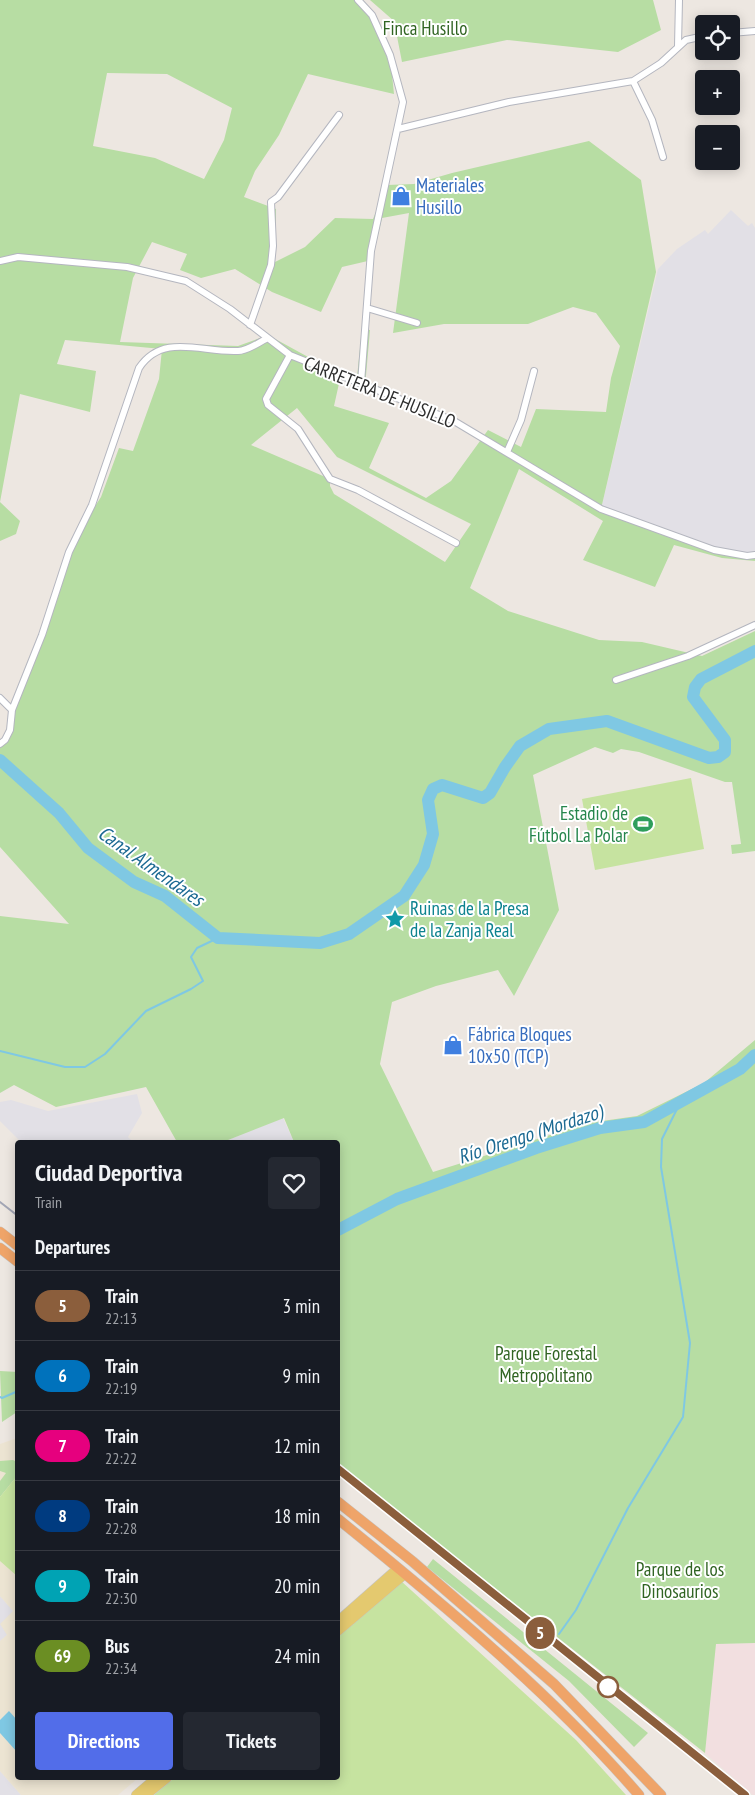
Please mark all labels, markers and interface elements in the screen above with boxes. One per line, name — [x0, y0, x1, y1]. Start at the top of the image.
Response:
map controls — [695, 15, 740, 170]
button: locate — [695, 15, 740, 60]
park label: Finca Husillo — [383, 16, 467, 40]
button: + — [695, 70, 740, 115]
button: − — [695, 125, 740, 170]
place label: Materiales Husillo — [416, 173, 484, 219]
shop icon: Materiales Husillo — [390, 185, 412, 207]
street label: CARRETERA DE HUSILLO — [301, 351, 459, 433]
place label: Estadio de Fútbol La Polar — [529, 801, 629, 847]
sports icon: Estadio de Fútbol La Polar — [632, 813, 654, 835]
water label: Canal Almendares — [93, 820, 211, 913]
place label: Ruinas de la Presa de la Zanja Real — [410, 896, 529, 942]
place icon: Ruinas de la Presa de la Zanja Real — [384, 908, 406, 930]
place label: Fábrica Bloques 10x50 (TCP) — [468, 1022, 572, 1068]
shop icon: Fábrica Bloques 10x50 (TCP) — [442, 1034, 464, 1056]
water label: Río Orengo (Mordazo) — [455, 1098, 608, 1170]
text: Ciudad Deportiva — [35, 1157, 182, 1188]
button: heart — [268, 1157, 320, 1209]
text: Train — [35, 1192, 62, 1212]
text: Departures — [35, 1235, 110, 1259]
text: Train — [105, 1284, 139, 1308]
text: 5 — [58, 1294, 67, 1317]
text: 3 min — [283, 1294, 320, 1318]
text: 22:13 — [105, 1308, 137, 1328]
park label: Parque Forestal Metropolitano — [495, 1341, 598, 1387]
text: Train — [105, 1354, 139, 1378]
text: 6 — [58, 1364, 67, 1387]
text: 9 min — [283, 1364, 320, 1388]
text: 22:19 — [105, 1378, 137, 1398]
text: Train — [105, 1424, 139, 1448]
text: 7 — [58, 1434, 67, 1457]
text: 12 min — [274, 1434, 320, 1458]
text: 22:22 — [105, 1448, 137, 1468]
text: Train — [105, 1494, 139, 1518]
text: 8 — [58, 1504, 67, 1527]
text: 18 min — [274, 1504, 320, 1528]
text: 22:28 — [105, 1518, 137, 1538]
park label: Parque de los Dinosaurios — [636, 1557, 724, 1603]
text: Train — [105, 1564, 139, 1588]
text: 9 — [58, 1574, 67, 1597]
text: 20 min — [274, 1574, 320, 1598]
text: 22:30 — [105, 1588, 137, 1608]
line badge: 5 — [524, 1617, 556, 1649]
text: 5 — [536, 1621, 544, 1644]
text: Bus — [105, 1634, 129, 1658]
text: 69 — [54, 1644, 71, 1667]
text: 24 min — [274, 1644, 320, 1668]
text: 22:34 — [105, 1658, 137, 1678]
unlabelled marker — [597, 1676, 619, 1698]
button: Directions — [35, 1712, 173, 1770]
button: Tickets — [183, 1712, 320, 1770]

